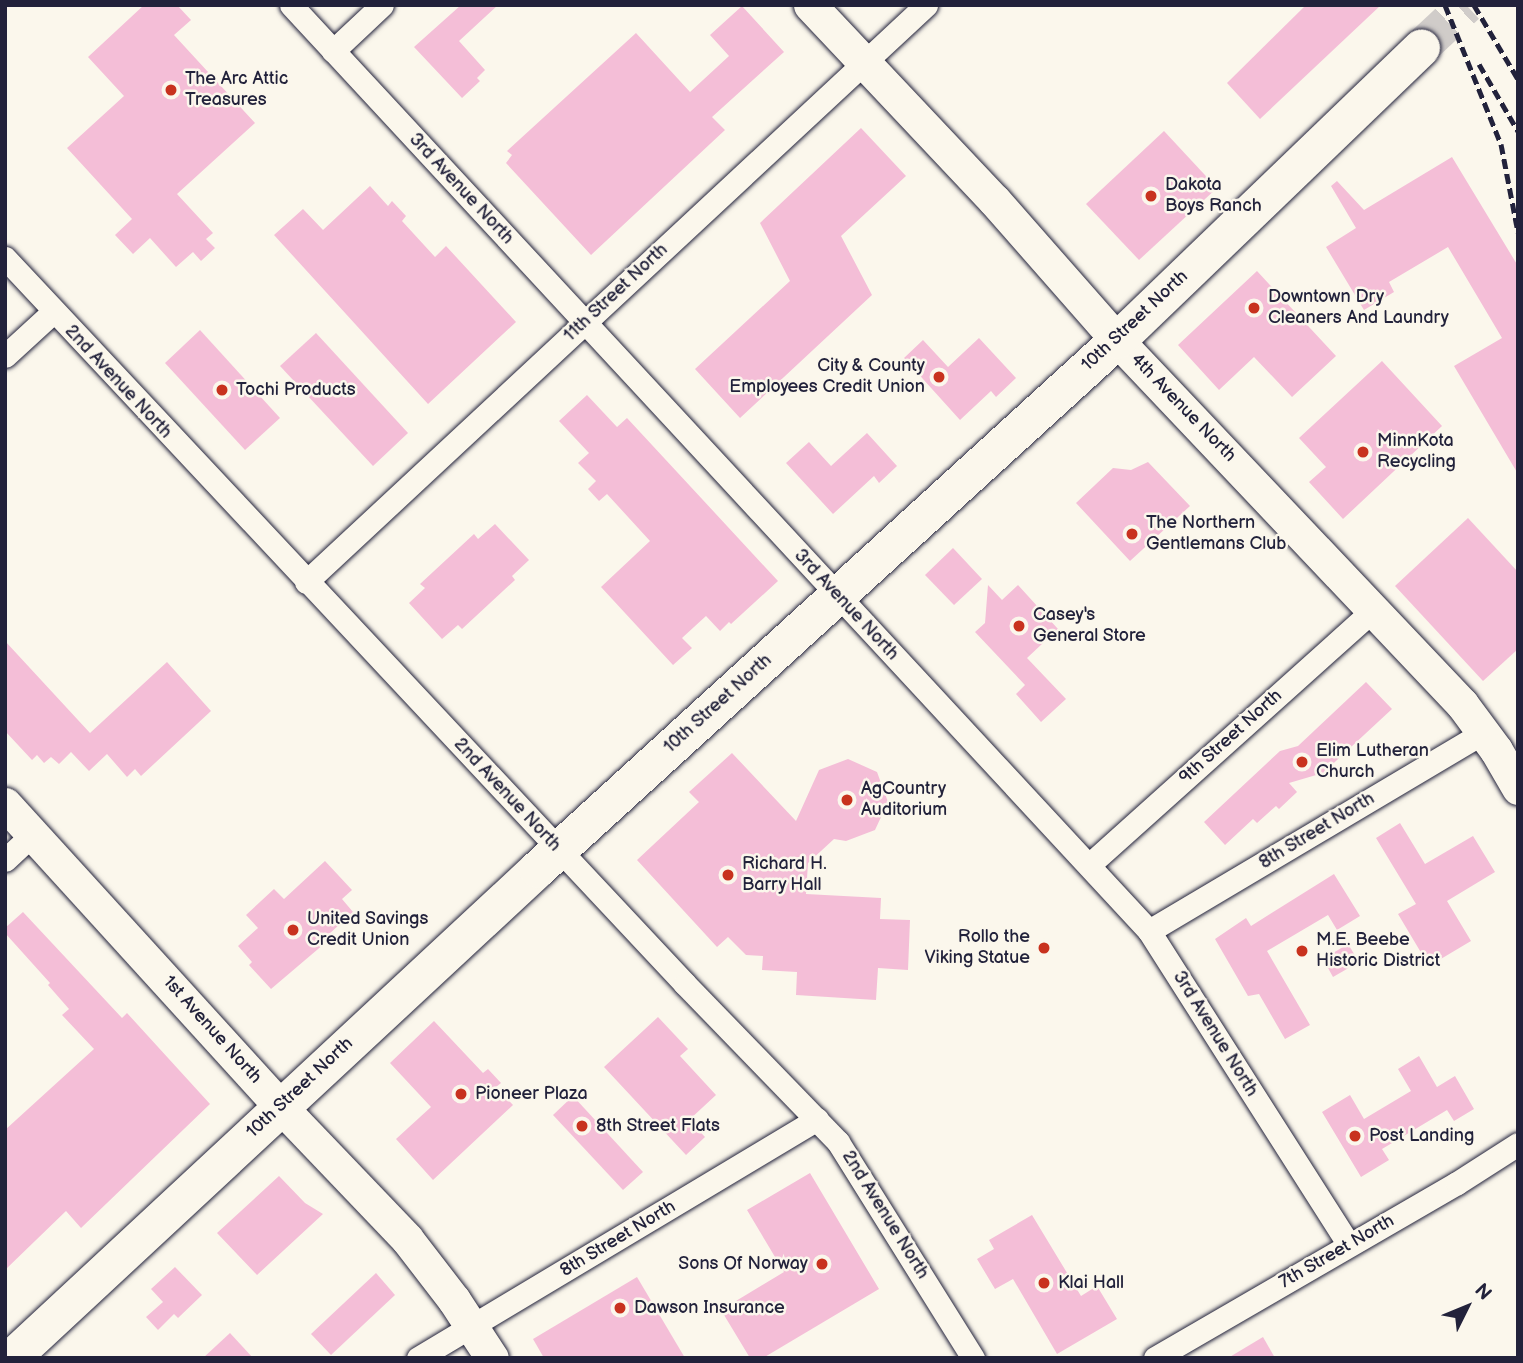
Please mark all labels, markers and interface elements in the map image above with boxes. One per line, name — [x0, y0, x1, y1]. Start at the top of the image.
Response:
place label: The Arc Attic Treasures — [185, 69, 288, 112]
marker: The Arc Attic Treasures — [163, 82, 179, 98]
street label: 3rd Avenue North — [404, 129, 518, 249]
place label: Dakota Boys Ranch — [1165, 175, 1262, 218]
marker: Dakota Boys Ranch — [1143, 188, 1159, 204]
street label: 11th Street North — [559, 239, 673, 347]
street label: 10th Street North — [1077, 266, 1193, 376]
place label: Downtown Dry Cleaners And Laundry — [1268, 287, 1449, 330]
marker: Downtown Dry Cleaners And Laundry — [1246, 300, 1262, 316]
street label: 2nd Avenue North — [60, 321, 176, 443]
street label: 4th Avenue North — [1126, 349, 1240, 467]
place label: City & County Employees Credit Union — [729, 356, 925, 398]
marker: City & County Employees Credit Union — [931, 369, 947, 385]
place label: Tochi Products — [236, 379, 356, 401]
marker: Tochi Products — [214, 382, 230, 398]
place label: MinnKota Recycling — [1377, 431, 1456, 474]
marker: MinnKota Recycling — [1355, 444, 1371, 460]
place label: The Northern Gentlemans Club — [1146, 513, 1286, 556]
marker: The Northern Gentlemans Club — [1124, 526, 1140, 542]
street label: 3rd Avenue North — [789, 545, 903, 665]
place label: Casey's General Store — [1033, 605, 1146, 648]
marker: Casey's General Store — [1011, 618, 1027, 634]
street label: 10th Street North — [659, 650, 777, 758]
street label: 9th Street North — [1175, 685, 1287, 789]
street label: 2nd Avenue North — [449, 734, 565, 856]
place label: Elim Lutheran Church — [1316, 741, 1429, 784]
marker: Elim Lutheran Church — [1294, 754, 1310, 770]
place label: AgCountry Auditorium — [861, 779, 947, 822]
street label: 8th Street North — [1255, 788, 1379, 874]
marker: AgCountry Auditorium — [839, 792, 855, 808]
place label: Richard H. Barry Hall — [742, 854, 827, 896]
marker: Richard H. Barry Hall — [720, 867, 736, 883]
place label: United Savings Credit Union — [307, 909, 429, 951]
marker: United Savings Credit Union — [285, 922, 301, 938]
place label: Rollo the Viking Statue — [924, 927, 1030, 970]
place label: M.E. Beebe Historic District — [1316, 930, 1440, 972]
marker: Rollo the Viking Statue — [1036, 940, 1052, 956]
marker: M.E. Beebe Historic District — [1294, 943, 1310, 959]
street label: 3rd Avenue North — [1168, 967, 1262, 1101]
street label: 1st Avenue North — [158, 972, 266, 1088]
street label: 10th Street North — [242, 1033, 358, 1143]
place label: Pioneer Plaza — [475, 1083, 588, 1105]
marker: Pioneer Plaza — [453, 1086, 469, 1102]
place label: 8th Street Flats — [596, 1115, 720, 1137]
marker: 8th Street Flats — [574, 1118, 590, 1134]
place label: Post Landing — [1369, 1125, 1474, 1147]
marker: Post Landing — [1347, 1128, 1363, 1144]
street label: 2nd Avenue North — [837, 1147, 933, 1283]
street label: 8th Street North — [556, 1196, 680, 1282]
street label: 7th Street North — [1276, 1210, 1398, 1294]
place label: Sons Of Norway — [678, 1253, 808, 1275]
marker: Sons Of Norway — [814, 1256, 830, 1272]
place label: Klai Hall — [1058, 1272, 1124, 1294]
north arrow — [1432, 1272, 1502, 1342]
marker: Klai Hall — [1036, 1275, 1052, 1291]
text: N — [1469, 1279, 1496, 1305]
place label: Dawson Insurance — [634, 1297, 785, 1319]
marker: Dawson Insurance — [612, 1300, 628, 1316]

